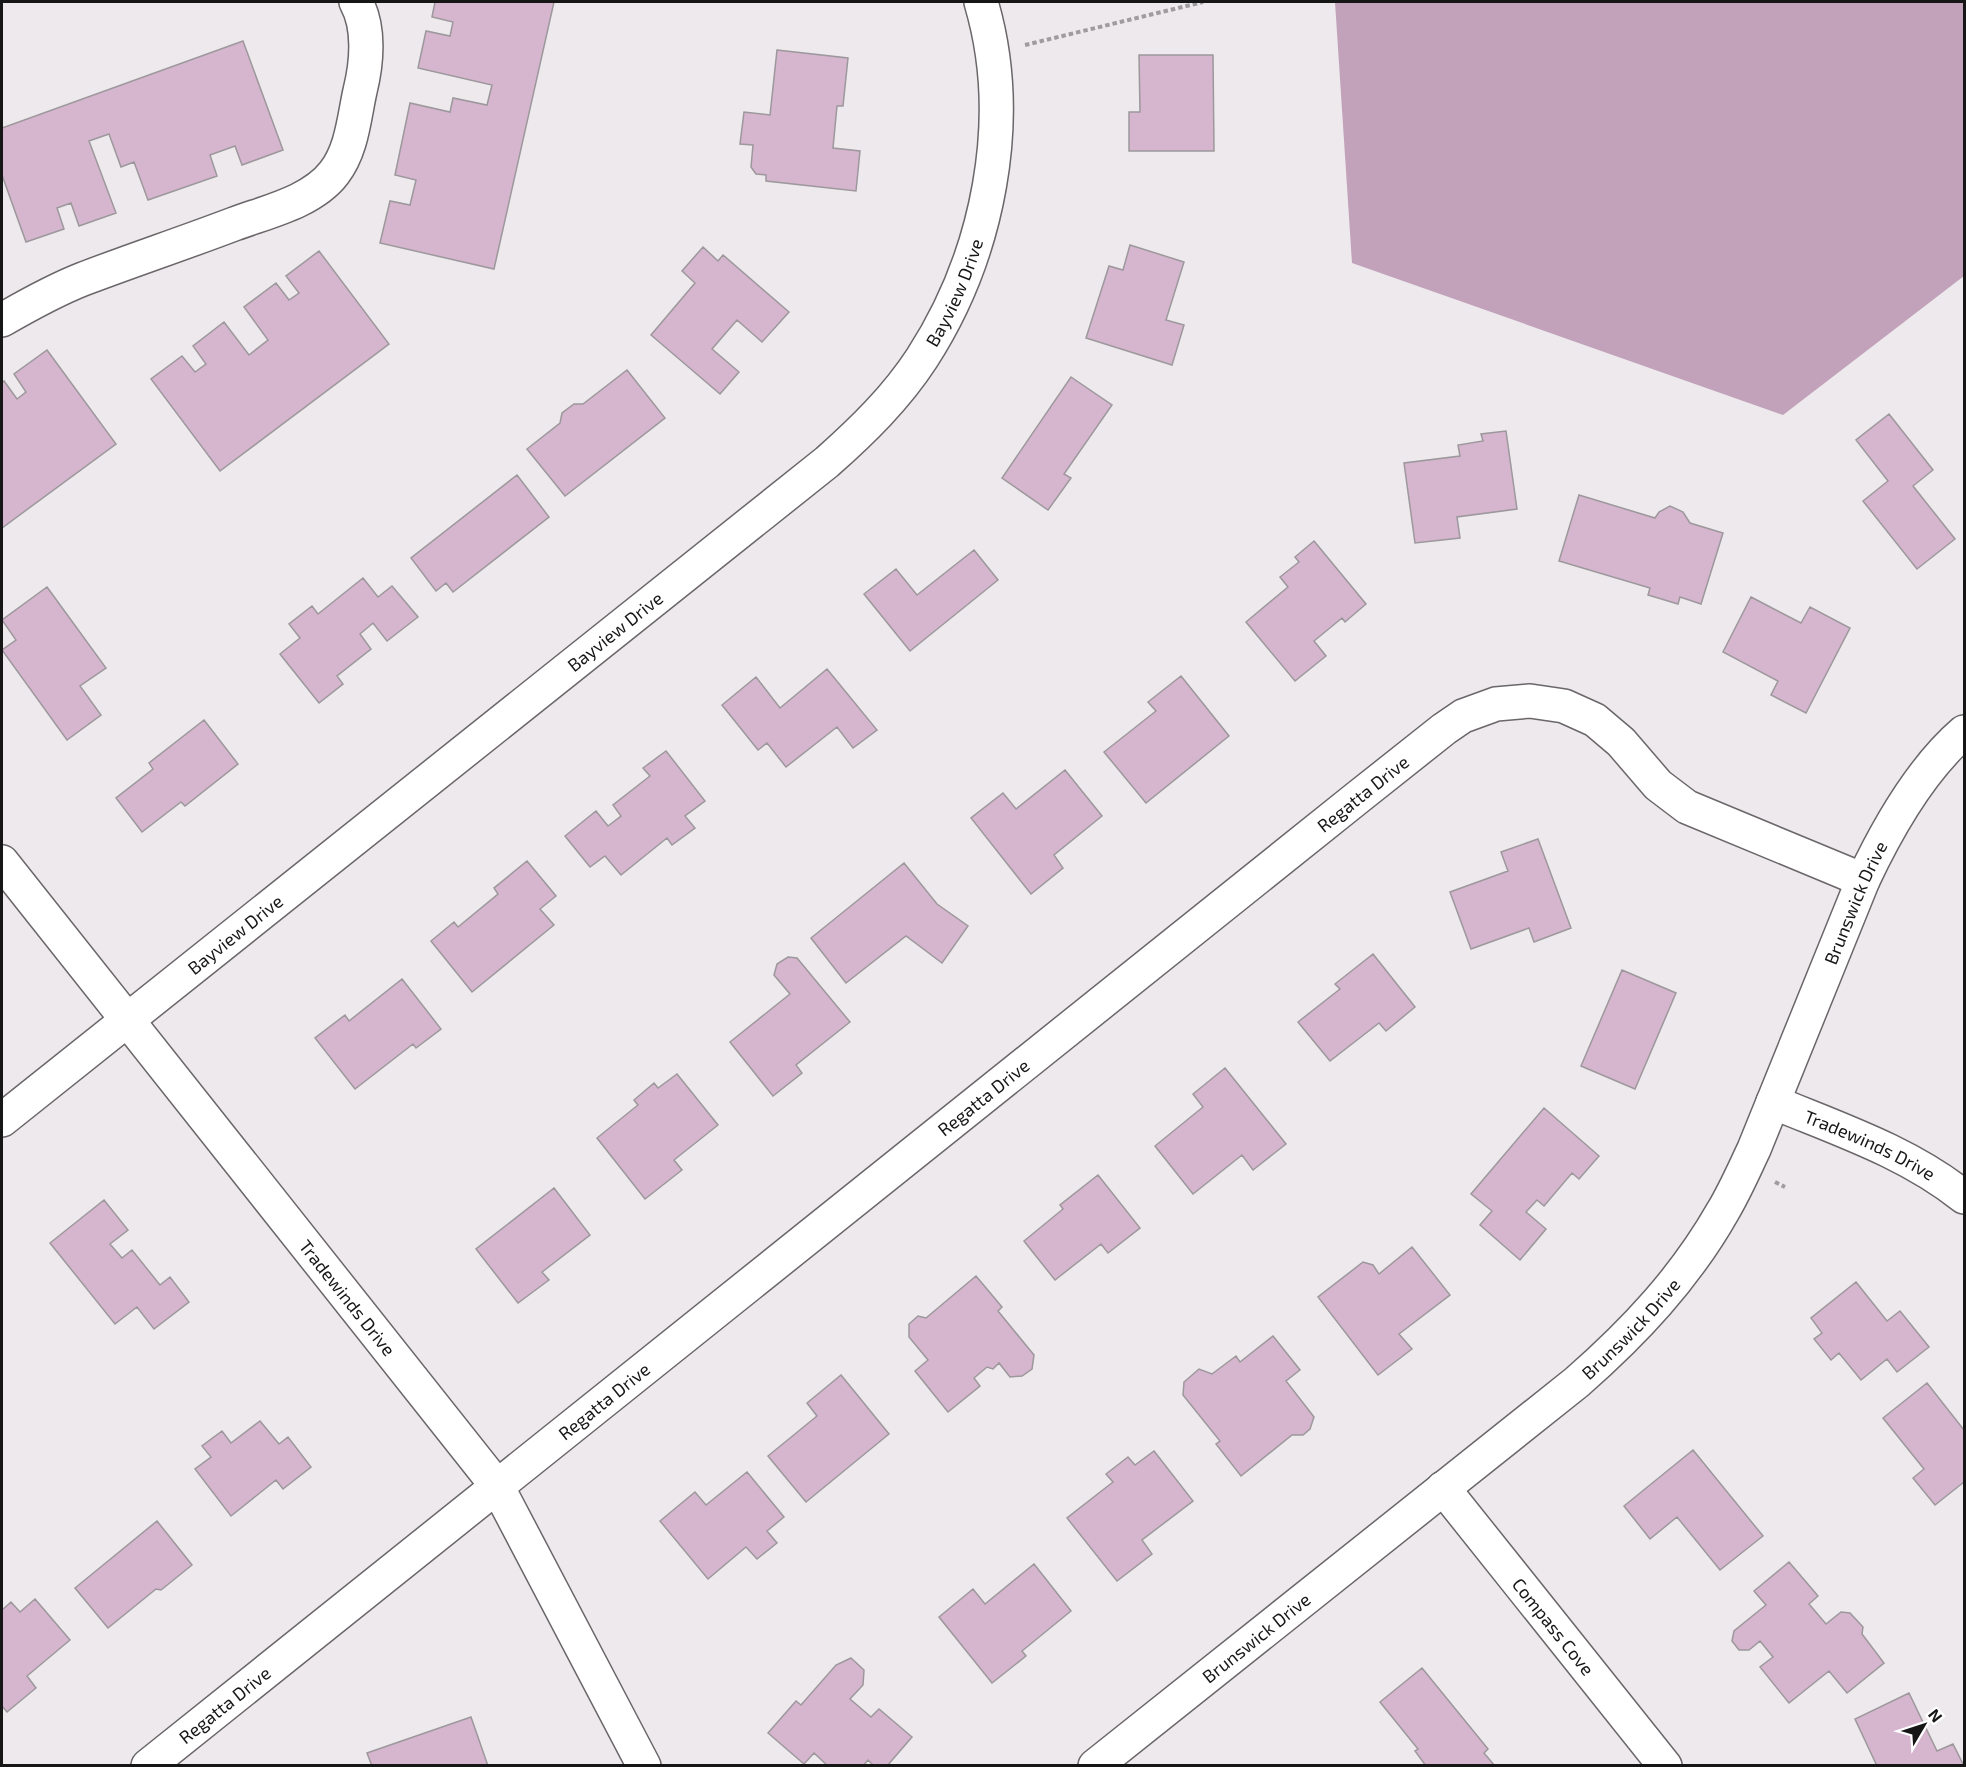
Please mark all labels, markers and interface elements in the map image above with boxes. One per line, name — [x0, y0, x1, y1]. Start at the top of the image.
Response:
street label: Bayview Drive — [921, 236, 987, 350]
street label: Bayview Drive — [563, 587, 667, 676]
street label: Regatta Drive — [1312, 750, 1413, 837]
street label: Brunswick Drive — [1819, 837, 1892, 967]
street label: Bayview Drive — [183, 890, 287, 979]
street label: Regatta Drive — [933, 1054, 1033, 1140]
street label: Tradewinds Drive — [1801, 1105, 1940, 1185]
street label: Tradewinds Drive — [295, 1235, 400, 1360]
street label: Brunswick Drive — [1577, 1274, 1684, 1384]
street label: Regatta Drive — [554, 1358, 654, 1444]
street label: Compass Cove — [1508, 1573, 1599, 1679]
street label: Brunswick Drive — [1198, 1588, 1315, 1687]
street label: Regatta Drive — [174, 1661, 275, 1748]
north arrow — [1894, 1695, 1954, 1755]
text: N — [1925, 1705, 1947, 1726]

